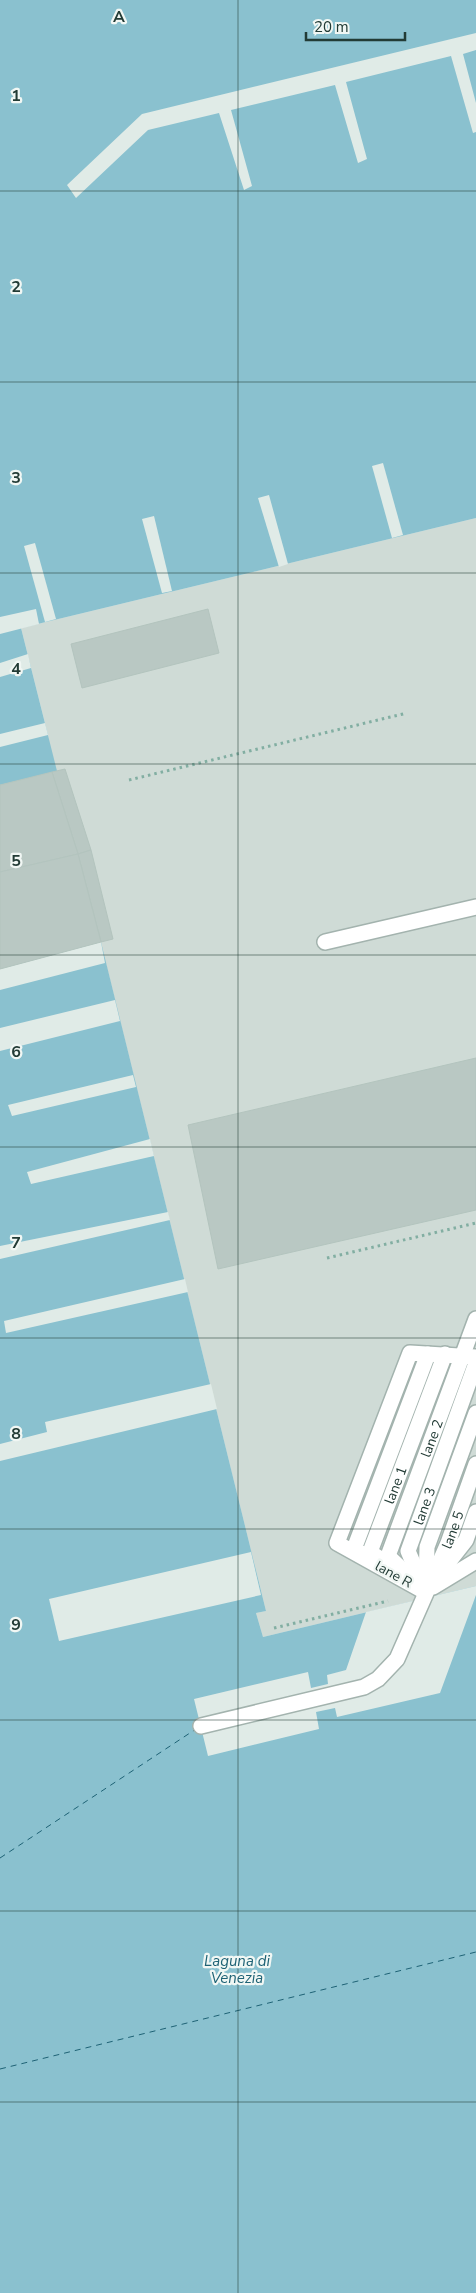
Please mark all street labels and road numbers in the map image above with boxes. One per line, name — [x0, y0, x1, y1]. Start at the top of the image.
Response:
street label: lane 2 — [416, 1417, 448, 1460]
street label: lane 1 — [380, 1464, 412, 1507]
street label: lane 3 — [409, 1485, 440, 1528]
street label: lane 5 — [438, 1508, 469, 1552]
street label: lane R — [372, 1556, 416, 1592]

